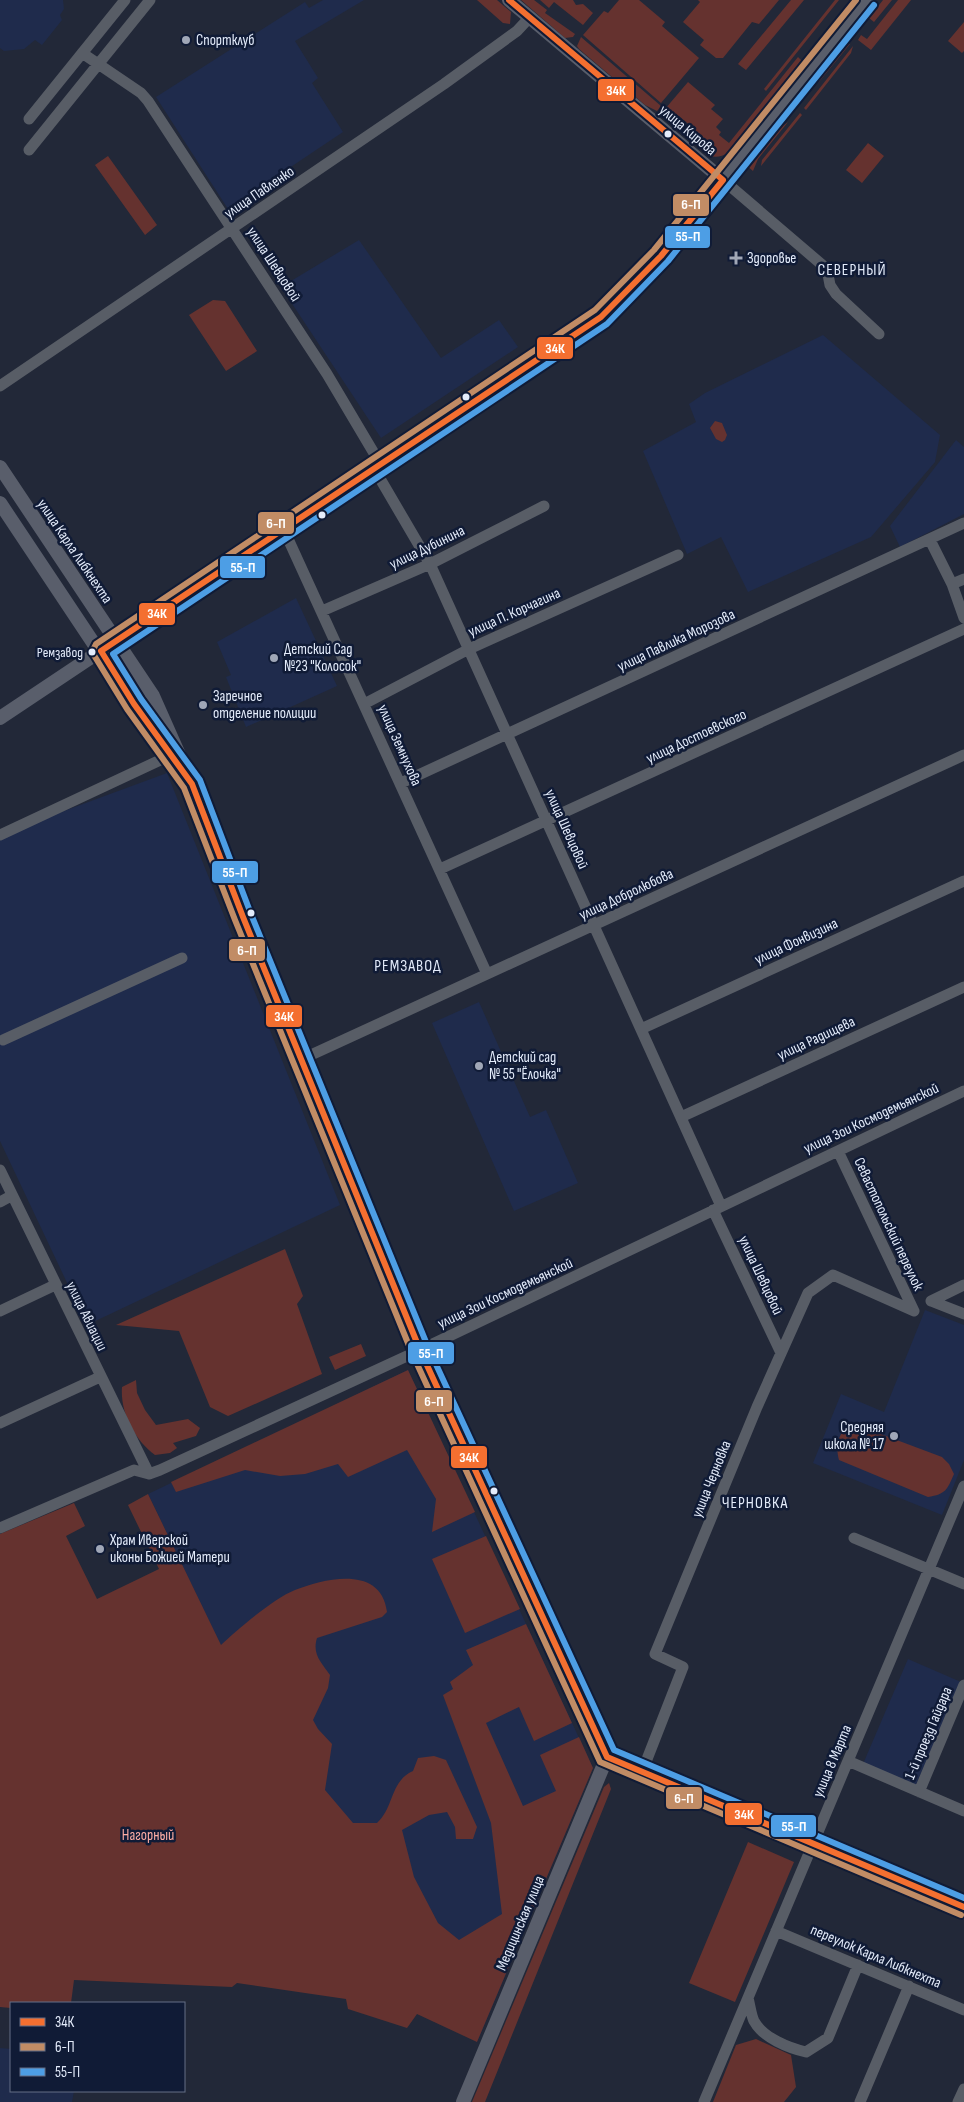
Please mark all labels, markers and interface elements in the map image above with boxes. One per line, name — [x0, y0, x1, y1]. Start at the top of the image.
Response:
place label: Спортклуб — [196, 31, 255, 50]
marker: Спортклуб — [180, 34, 192, 46]
line badge: 34К — [597, 78, 635, 102]
text: 34К — [606, 82, 626, 99]
street label: улица Кирова — [655, 101, 720, 160]
unlabelled marker — [663, 129, 673, 139]
street label: улица Павленко — [221, 162, 298, 223]
line badge: 6-П — [672, 193, 710, 217]
text: 6-П — [681, 196, 701, 213]
street label: улица Шевцовой — [242, 223, 305, 305]
line badge: 55-П — [664, 225, 711, 249]
text: 55-П — [675, 228, 701, 245]
place label: Здоровье — [747, 249, 796, 268]
marker: Здоровье — [729, 251, 743, 265]
district label: СЕВЕРНЫЙ — [817, 261, 887, 280]
line badge: 34К — [536, 336, 574, 360]
text: 34К — [545, 340, 565, 357]
unlabelled marker — [461, 392, 471, 402]
street label: улица Карла Либкнехта — [33, 495, 117, 607]
unlabelled marker — [317, 510, 327, 520]
line badge: 6-П — [257, 511, 295, 535]
text: 6-П — [266, 515, 286, 532]
street label: улица Дубинина — [386, 521, 468, 574]
line badge: 55-П — [219, 555, 266, 579]
text: 55-П — [230, 559, 256, 576]
street label: улица П. Корчагина — [465, 584, 564, 641]
line badge: 34К — [138, 602, 176, 626]
text: 34К — [147, 605, 167, 622]
street label: улица Павлика Морозова — [614, 605, 738, 676]
place label: Детский Сад №23 "Колосок" — [284, 640, 361, 676]
place label: Ремзавод — [37, 644, 83, 661]
marker: Ремзавод — [87, 647, 97, 657]
marker: Детский Сад №23 "Колосок" — [268, 652, 280, 664]
place label: Заречное отделение полиции — [213, 687, 316, 723]
marker: Заречное отделение полиции — [197, 699, 209, 711]
street label: улица Земнухова — [373, 701, 426, 789]
street label: улица Достоевского — [643, 705, 749, 768]
street label: улица Шевцовой — [540, 786, 593, 872]
line badge: 55-П — [211, 860, 259, 884]
text: 55-П — [222, 864, 248, 881]
street label: улица Добролюбова — [576, 864, 677, 925]
unlabelled marker — [246, 908, 256, 918]
street label: улица Фонвизина — [751, 914, 841, 969]
line badge: 6-П — [228, 938, 266, 962]
text: 6-П — [237, 942, 257, 959]
district label: РЕМЗАВОД — [374, 957, 442, 976]
line badge: 34К — [265, 1004, 303, 1028]
text: 34К — [274, 1008, 294, 1025]
street label: улица Радищева — [774, 1012, 858, 1065]
place label: Детский сад № 55 "Ёлочка" — [489, 1048, 561, 1084]
marker: Детский сад № 55 "Ёлочка" — [473, 1060, 485, 1072]
street label: улица Зои Космодемьянской — [801, 1079, 942, 1158]
street label: Севастопольский переулок — [849, 1155, 928, 1294]
street label: улица Шевцовой — [734, 1233, 787, 1318]
street label: улица Зои Космодемьянской — [435, 1254, 576, 1333]
street label: улица Авиации — [62, 1278, 112, 1354]
line badge: 55-П — [407, 1341, 455, 1365]
text: 55-П — [418, 1345, 444, 1362]
line badge: 6-П — [415, 1389, 453, 1413]
text: 6-П — [424, 1393, 444, 1410]
place label: Средняя школа № 17 — [824, 1418, 884, 1454]
marker: Средняя школа № 17 — [888, 1430, 900, 1442]
street label: улица Черновка — [687, 1438, 736, 1520]
line badge: 34К — [450, 1445, 488, 1469]
text: 34К — [459, 1449, 479, 1466]
unlabelled marker — [489, 1486, 499, 1496]
district label: ЧЕРНОВКА — [722, 1494, 788, 1513]
place label: Храм Иверской иконы Божией Матери — [109, 1531, 230, 1567]
marker: Храм Иверской иконы Божией Матери — [94, 1543, 106, 1555]
street label: 1-й проезд Гайдара — [900, 1684, 957, 1782]
street label: улица 8 Марта — [809, 1722, 856, 1800]
line badge: 6-П — [665, 1786, 703, 1810]
text: 6-П — [674, 1790, 694, 1807]
line badge: 34К — [724, 1802, 763, 1826]
text: 34К — [734, 1806, 754, 1823]
line badge: 55-П — [770, 1814, 817, 1838]
text: 55-П — [781, 1818, 807, 1835]
park label: Нагорный — [122, 1826, 174, 1845]
street label: Медицинская улица — [492, 1873, 549, 1973]
street label: переулок Карла Либкнехта — [808, 1920, 944, 1993]
legend — [10, 2002, 185, 2092]
text: 34К — [55, 2013, 75, 2032]
text: 6-П — [55, 2038, 75, 2057]
text: 55-П — [55, 2063, 80, 2082]

